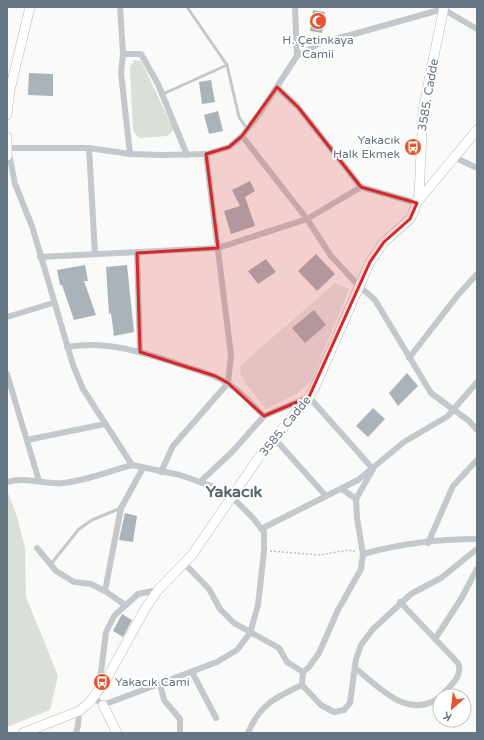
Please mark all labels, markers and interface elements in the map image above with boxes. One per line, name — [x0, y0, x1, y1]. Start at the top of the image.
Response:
mosque icon: H. Çetinkaya Camii — [308, 11, 328, 31]
place label: H. Çetinkaya Camii — [282, 33, 354, 61]
street label: 3585. Cadde — [415, 58, 441, 132]
place label: Yakacık Halk Ekmek — [333, 133, 400, 161]
bus stop icon: Yakacık Halk Ekmek — [403, 137, 423, 157]
street label: 3585. Cadde — [256, 393, 314, 459]
district label: Yakacık — [206, 482, 263, 502]
bus stop icon: Yakacık Cami — [92, 672, 112, 692]
place label: Yakacık Cami — [115, 675, 190, 689]
north arrow — [432, 688, 472, 728]
text: K — [441, 709, 454, 724]

